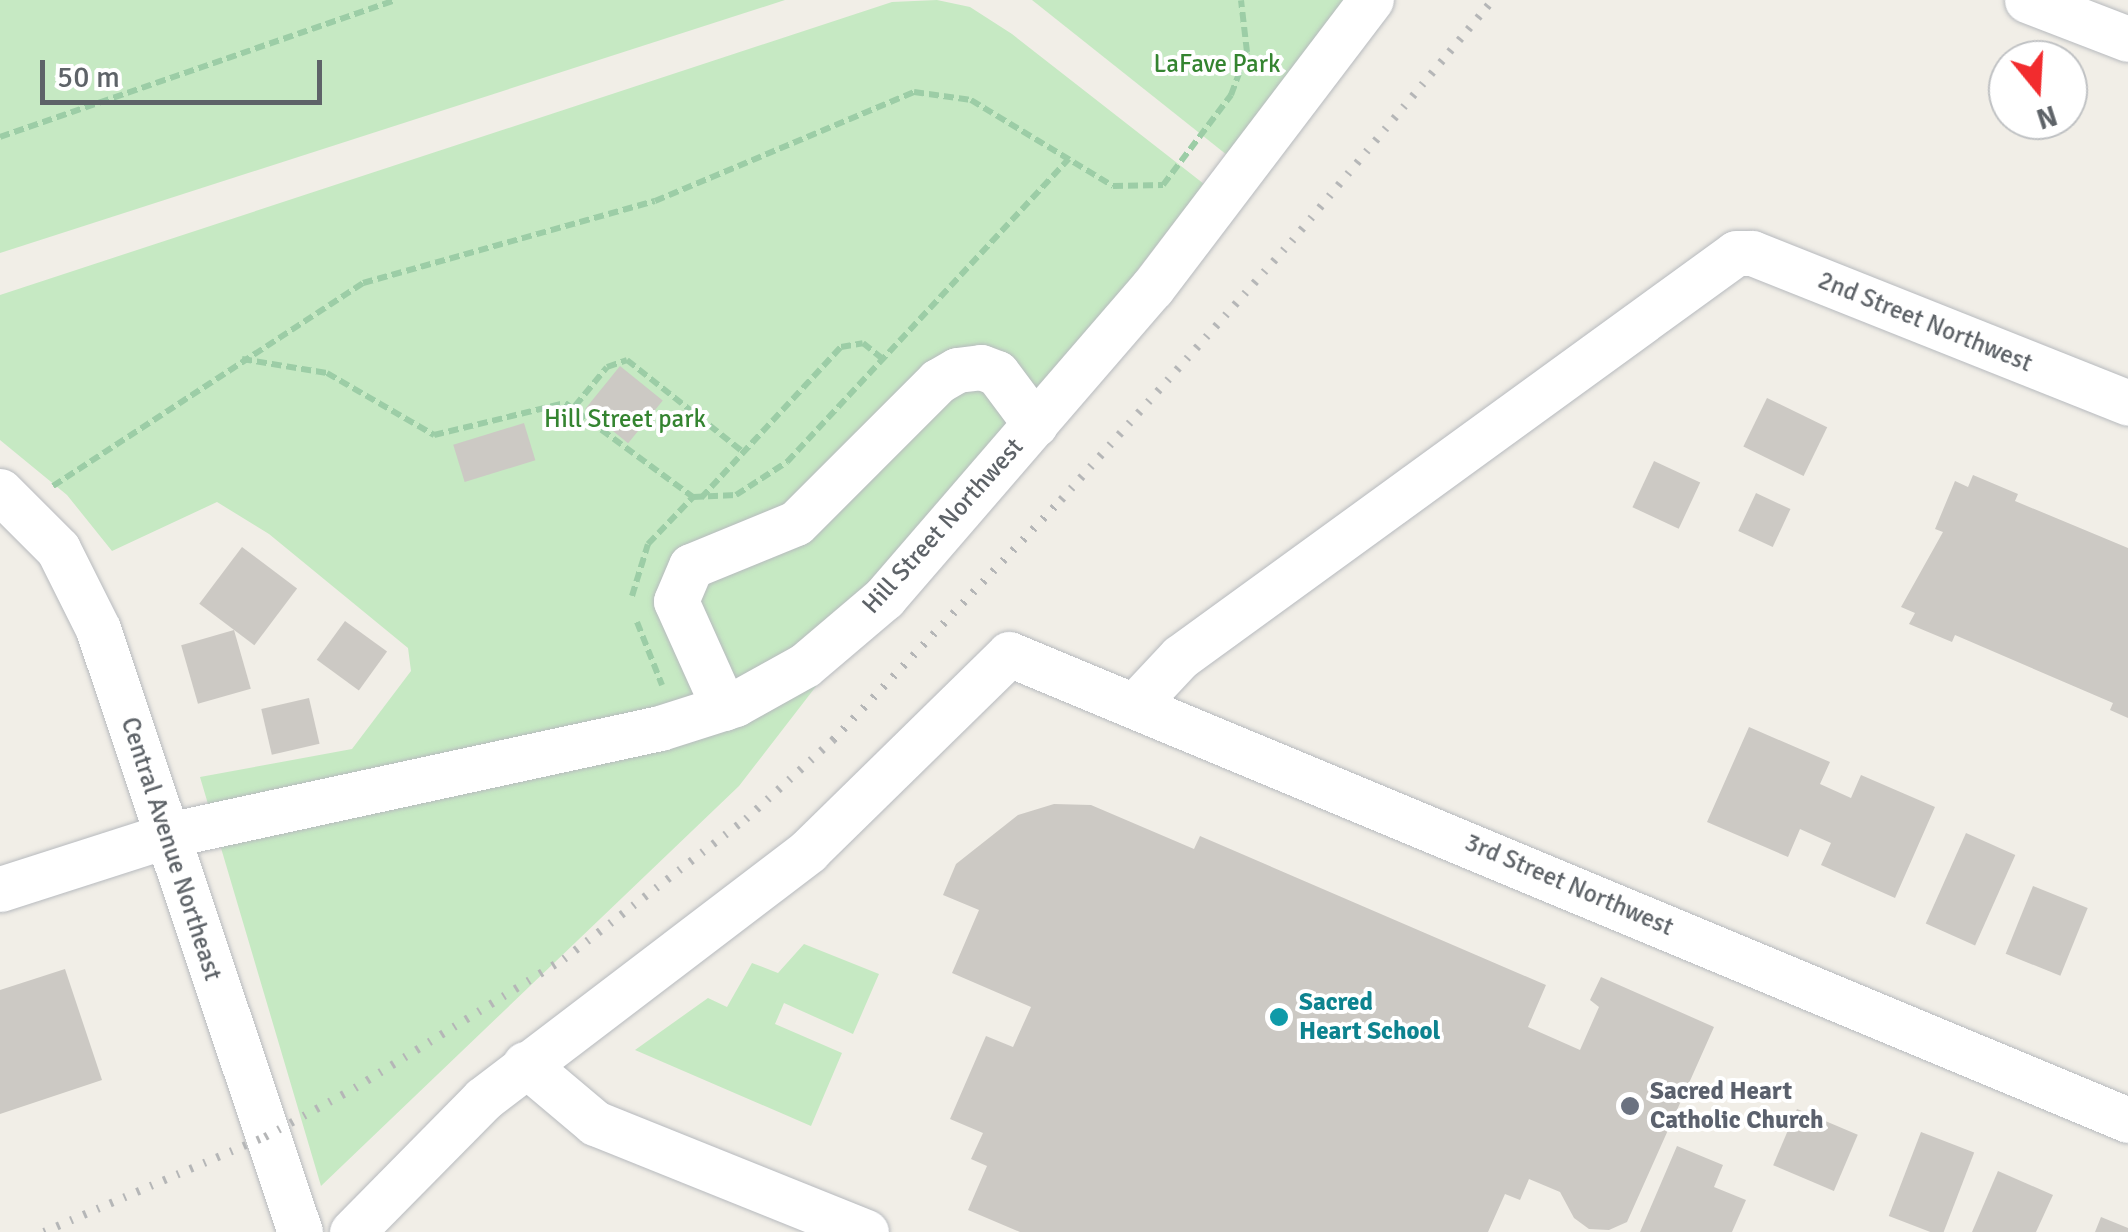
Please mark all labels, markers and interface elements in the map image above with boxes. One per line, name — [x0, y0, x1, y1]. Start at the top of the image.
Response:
scale bar — [45, 40, 328, 102]
north arrow — [1988, 40, 2088, 140]
park label: LaFave Park — [1153, 49, 1281, 79]
text: 50 m — [57, 59, 120, 96]
text: N — [2032, 97, 2061, 136]
street label: 2nd Street Northwest — [1814, 265, 2036, 379]
park label: Hill Street park — [544, 404, 706, 434]
street label: Hill Street Northwest — [856, 432, 1030, 620]
street label: Central Avenue Northeast — [114, 714, 228, 984]
street label: 3rd Street Northwest — [1460, 828, 1678, 942]
place label: Sacred Heart School — [1299, 988, 1440, 1047]
marker: Sacred Heart School — [1268, 1006, 1290, 1028]
place label: Sacred Heart Catholic Church — [1650, 1077, 1824, 1136]
marker: Sacred Heart Catholic Church — [1619, 1095, 1641, 1117]

